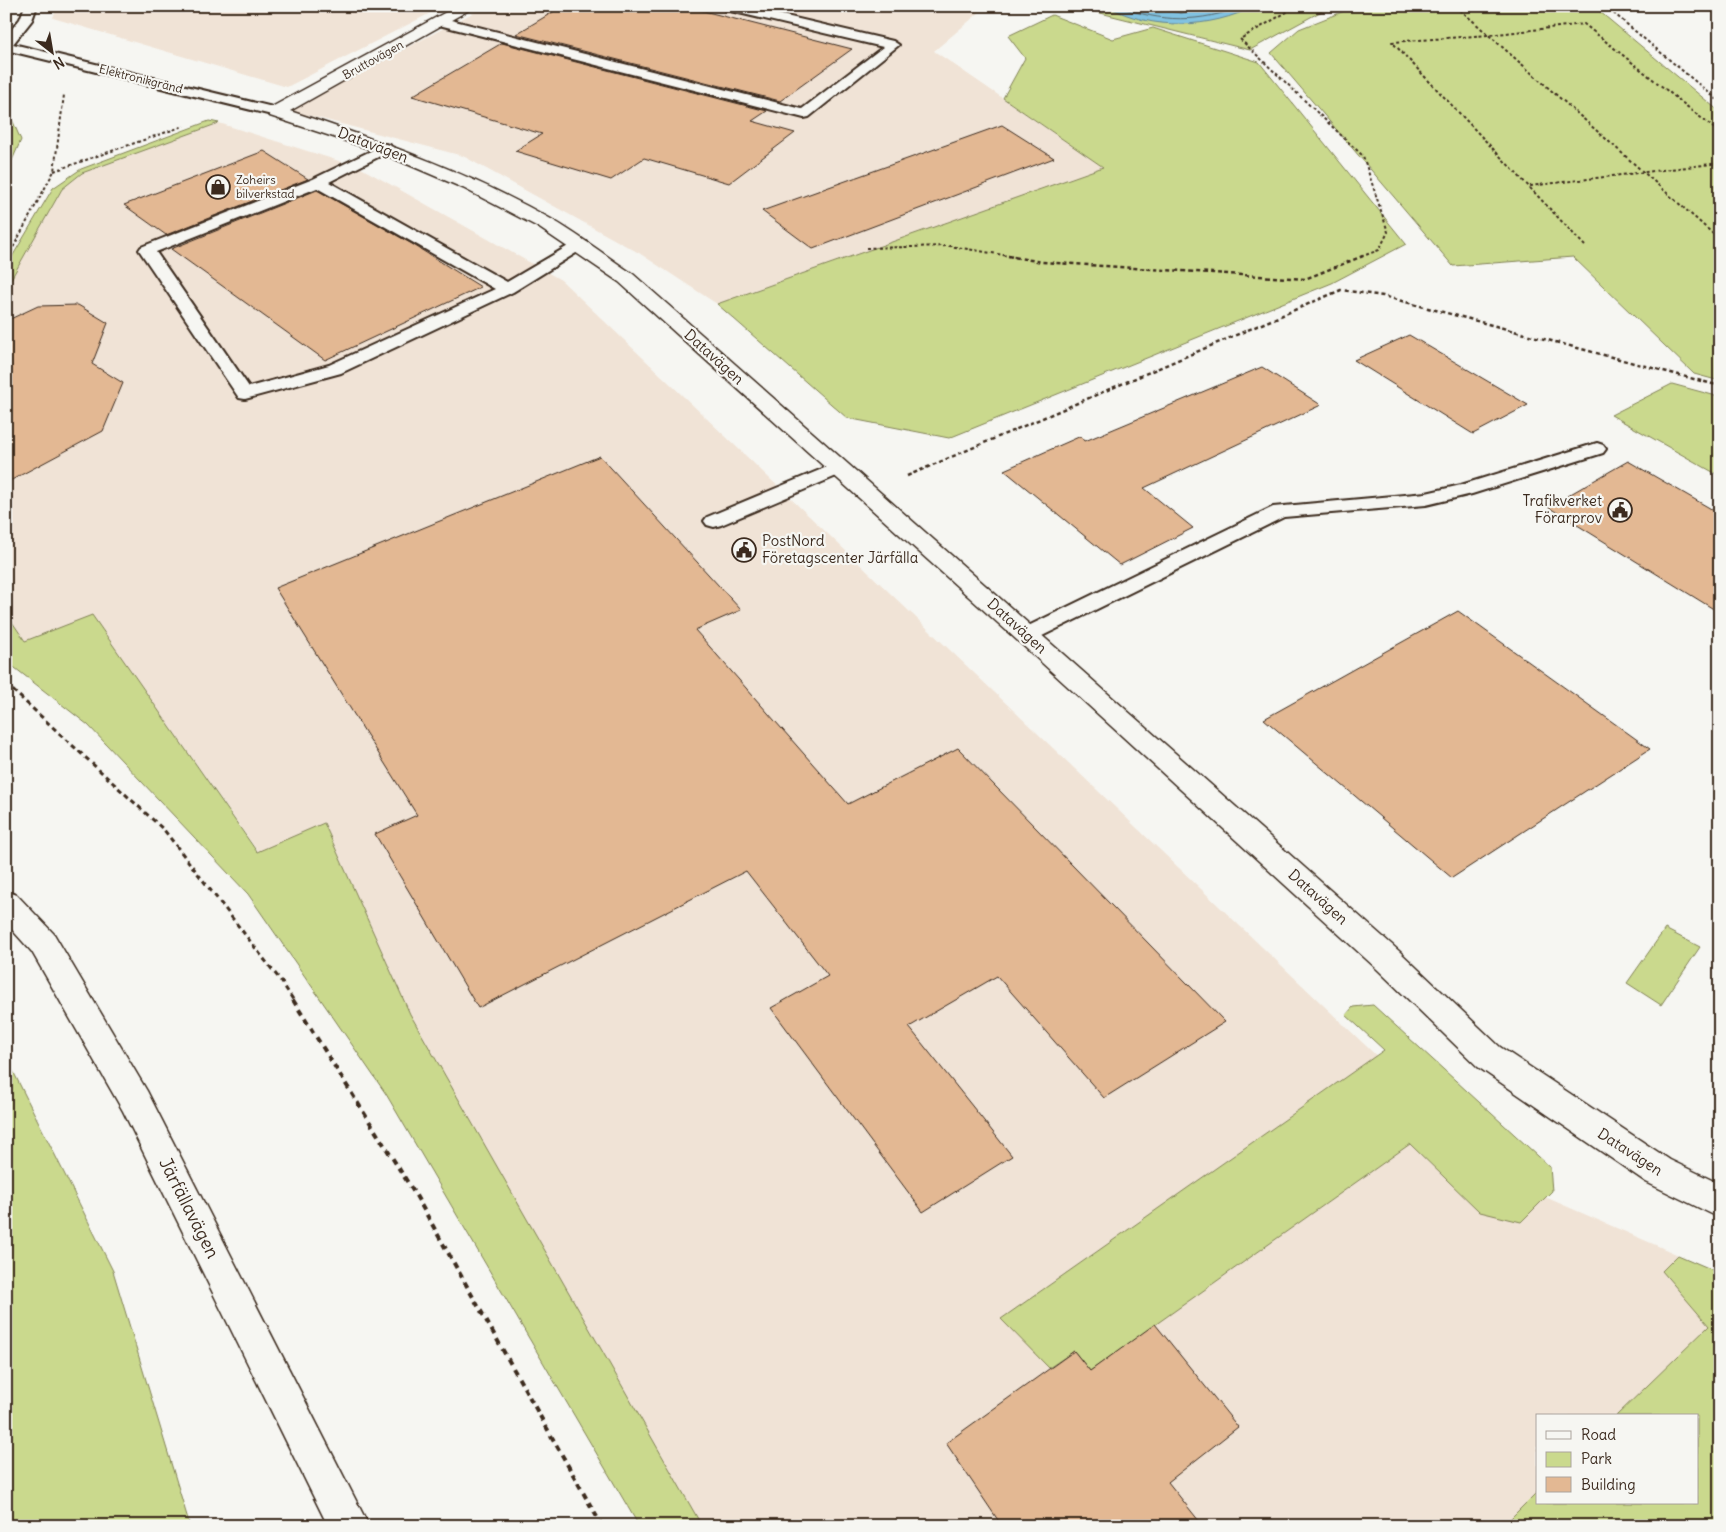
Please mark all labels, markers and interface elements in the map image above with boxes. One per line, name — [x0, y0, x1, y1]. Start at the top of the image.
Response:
north arrow — [28, 28, 78, 78]
street label: Bruttovägen — [340, 37, 406, 82]
text: N — [50, 53, 67, 73]
street label: Elektronikgränd — [98, 61, 185, 96]
street label: Datavägen — [335, 122, 411, 167]
place label: Zoheirs bilverkstad — [236, 172, 295, 201]
shop icon: Zoheirs bilverkstad — [205, 174, 231, 200]
street label: Datavägen — [681, 325, 748, 389]
place label: Trafikverket Förarprov — [1523, 491, 1602, 527]
public building icon: Trafikverket Förarprov — [1607, 497, 1633, 523]
place label: PostNord Företagscenter Järfälla — [762, 531, 919, 567]
public building icon: PostNord Företagscenter Järfälla — [731, 537, 757, 563]
street label: Datavägen — [984, 594, 1051, 658]
street label: Datavägen — [1285, 865, 1352, 929]
street label: Datavägen — [1594, 1124, 1667, 1180]
street label: Järfällavägen — [154, 1154, 225, 1262]
legend — [1536, 1414, 1698, 1504]
text: Road — [1581, 1425, 1616, 1444]
text: Park — [1581, 1449, 1612, 1468]
text: Building — [1581, 1475, 1636, 1494]

